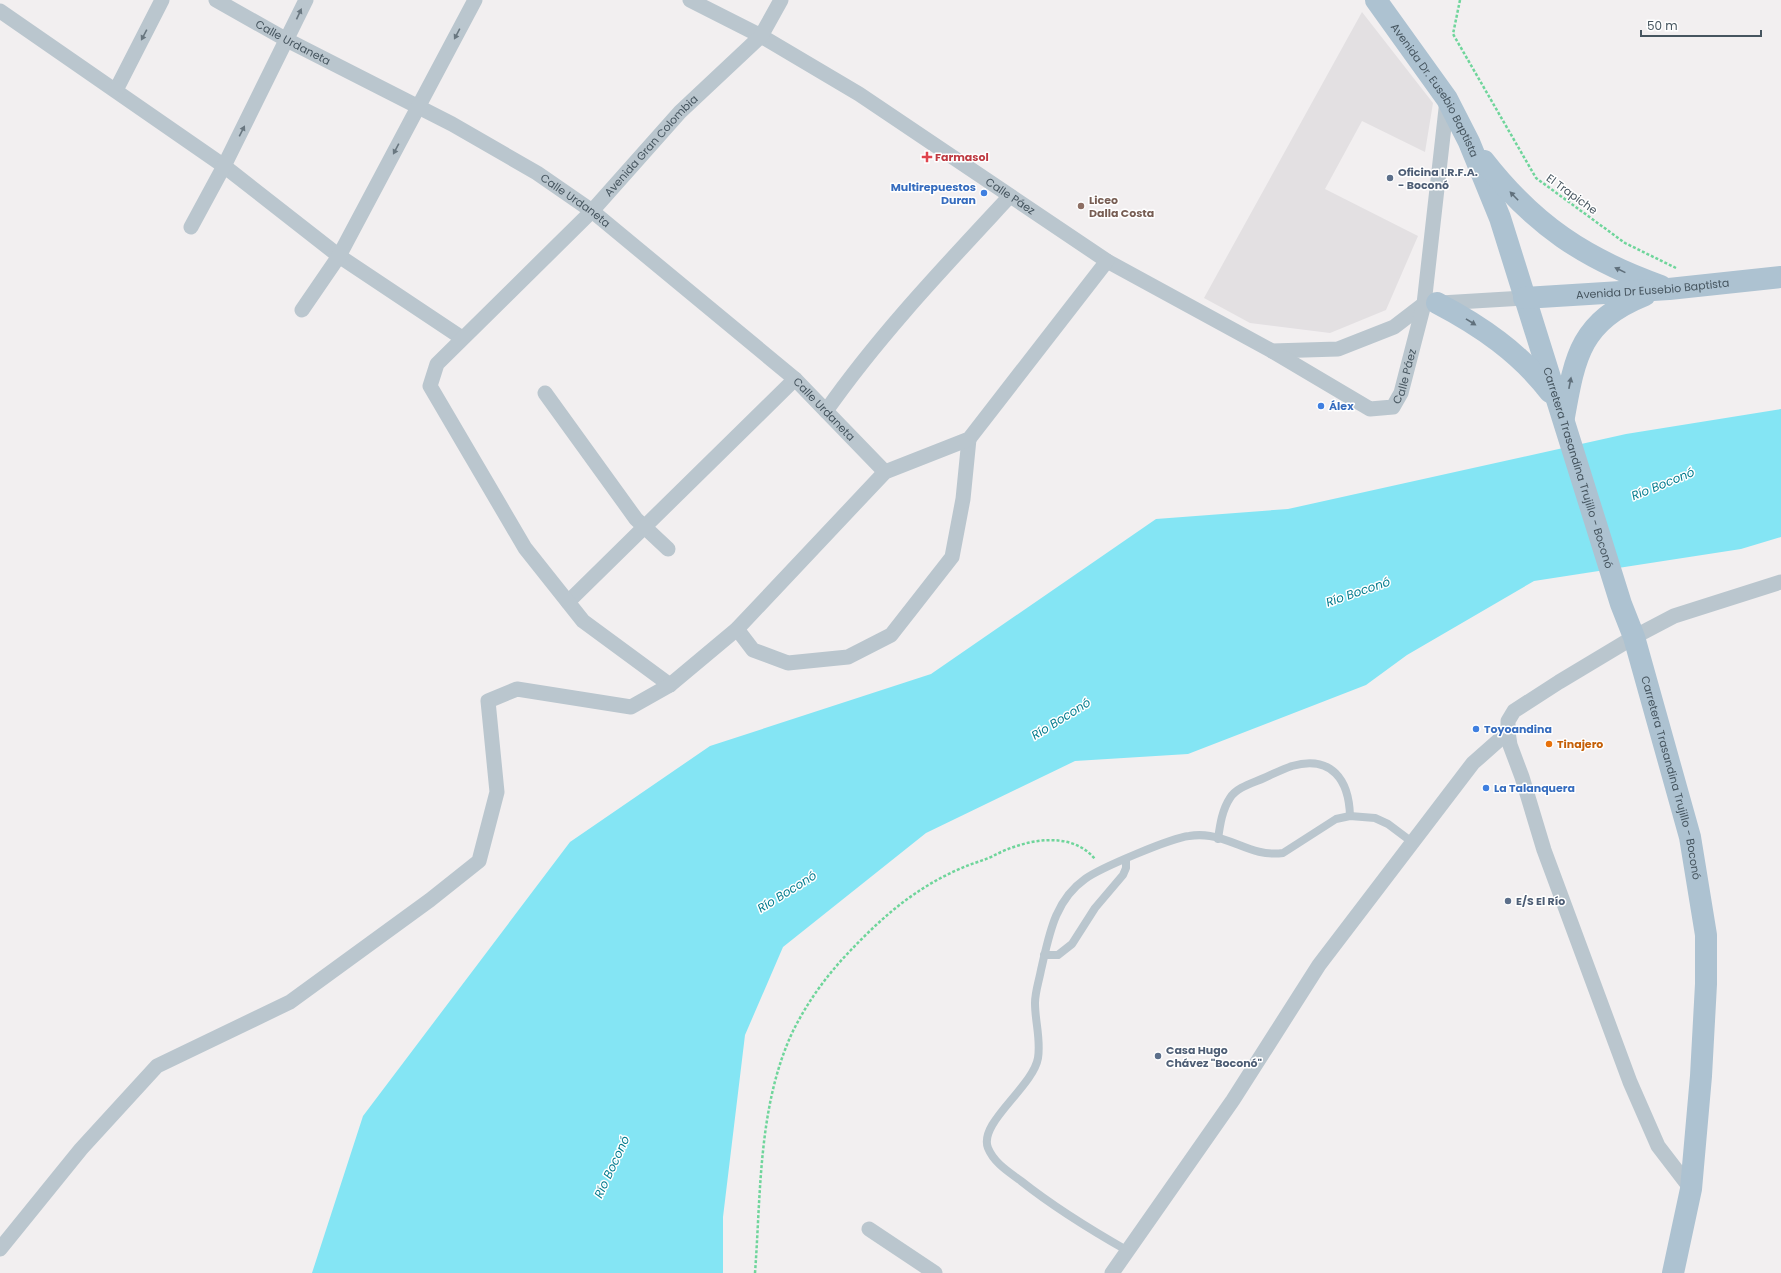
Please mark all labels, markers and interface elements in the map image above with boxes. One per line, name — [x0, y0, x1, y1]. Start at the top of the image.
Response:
one-way arrow — [296, 9, 302, 20]
scale bar — [1641, 12, 1761, 38]
street label: Calle Urdaneta — [253, 16, 333, 69]
text: 50 m — [1647, 17, 1678, 34]
street label: Avenida Dr. Eusebio Baptista — [1387, 20, 1482, 160]
one-way arrow — [141, 29, 148, 40]
one-way arrow — [453, 29, 460, 40]
street label: Avenida Gran Colombia — [601, 91, 701, 200]
one-way arrow — [239, 125, 245, 137]
one-way arrow — [393, 144, 399, 155]
place label: Farmasol — [935, 149, 989, 165]
marker: Farmasol — [922, 152, 932, 162]
place label: Oficina I.R.F.A. - Boconó — [1398, 164, 1478, 193]
street label: Calle Urdaneta — [537, 170, 614, 231]
street label: El Trapiche — [1543, 170, 1601, 218]
street label: Calle Páez — [982, 173, 1038, 218]
marker: Oficina I.R.F.A. - Boconó — [1385, 173, 1395, 183]
place label: Multirepuestos Duran — [891, 179, 976, 208]
marker: Multirepuestos Duran — [979, 188, 989, 198]
one-way arrow — [1509, 191, 1519, 201]
place label: Liceo Dalla Costa — [1089, 192, 1154, 221]
marker: Liceo Dalla Costa — [1076, 201, 1086, 211]
one-way arrow — [1614, 267, 1625, 273]
street label: Avenida Dr Eusebio Baptista — [1575, 275, 1730, 303]
one-way arrow — [1466, 318, 1477, 326]
street label: Calle Páez — [1388, 347, 1420, 407]
street label: Carretera Trasandina Trujillo - Boconó — [1539, 365, 1617, 571]
street label: Calle Urdaneta — [790, 374, 859, 444]
one-way arrow — [1568, 377, 1574, 389]
place label: Álex — [1329, 398, 1354, 414]
marker: Álex — [1316, 401, 1326, 411]
water label: Río Boconó — [1629, 463, 1697, 504]
water label: Río Boconó — [1323, 573, 1393, 610]
street label: Carretera Trasandina Trujillo - Boconó — [1637, 674, 1705, 881]
water label: Río Boconó — [1028, 693, 1094, 744]
place label: Toyoandina — [1484, 721, 1552, 737]
marker: Toyoandina — [1471, 724, 1481, 734]
place label: Tinajero — [1557, 736, 1603, 752]
marker: Tinajero — [1544, 739, 1554, 749]
place label: La Talanquera — [1494, 780, 1575, 796]
marker: La Talanquera — [1481, 783, 1491, 793]
water label: Río Boconó — [754, 866, 820, 917]
place label: E/S El Río — [1516, 893, 1565, 909]
marker: E/S El Río — [1503, 896, 1513, 906]
place label: Casa Hugo Chávez "Boconó" — [1166, 1042, 1263, 1071]
marker: Casa Hugo Chávez "Boconó" — [1153, 1051, 1163, 1061]
water label: Río Boconó — [590, 1133, 634, 1201]

